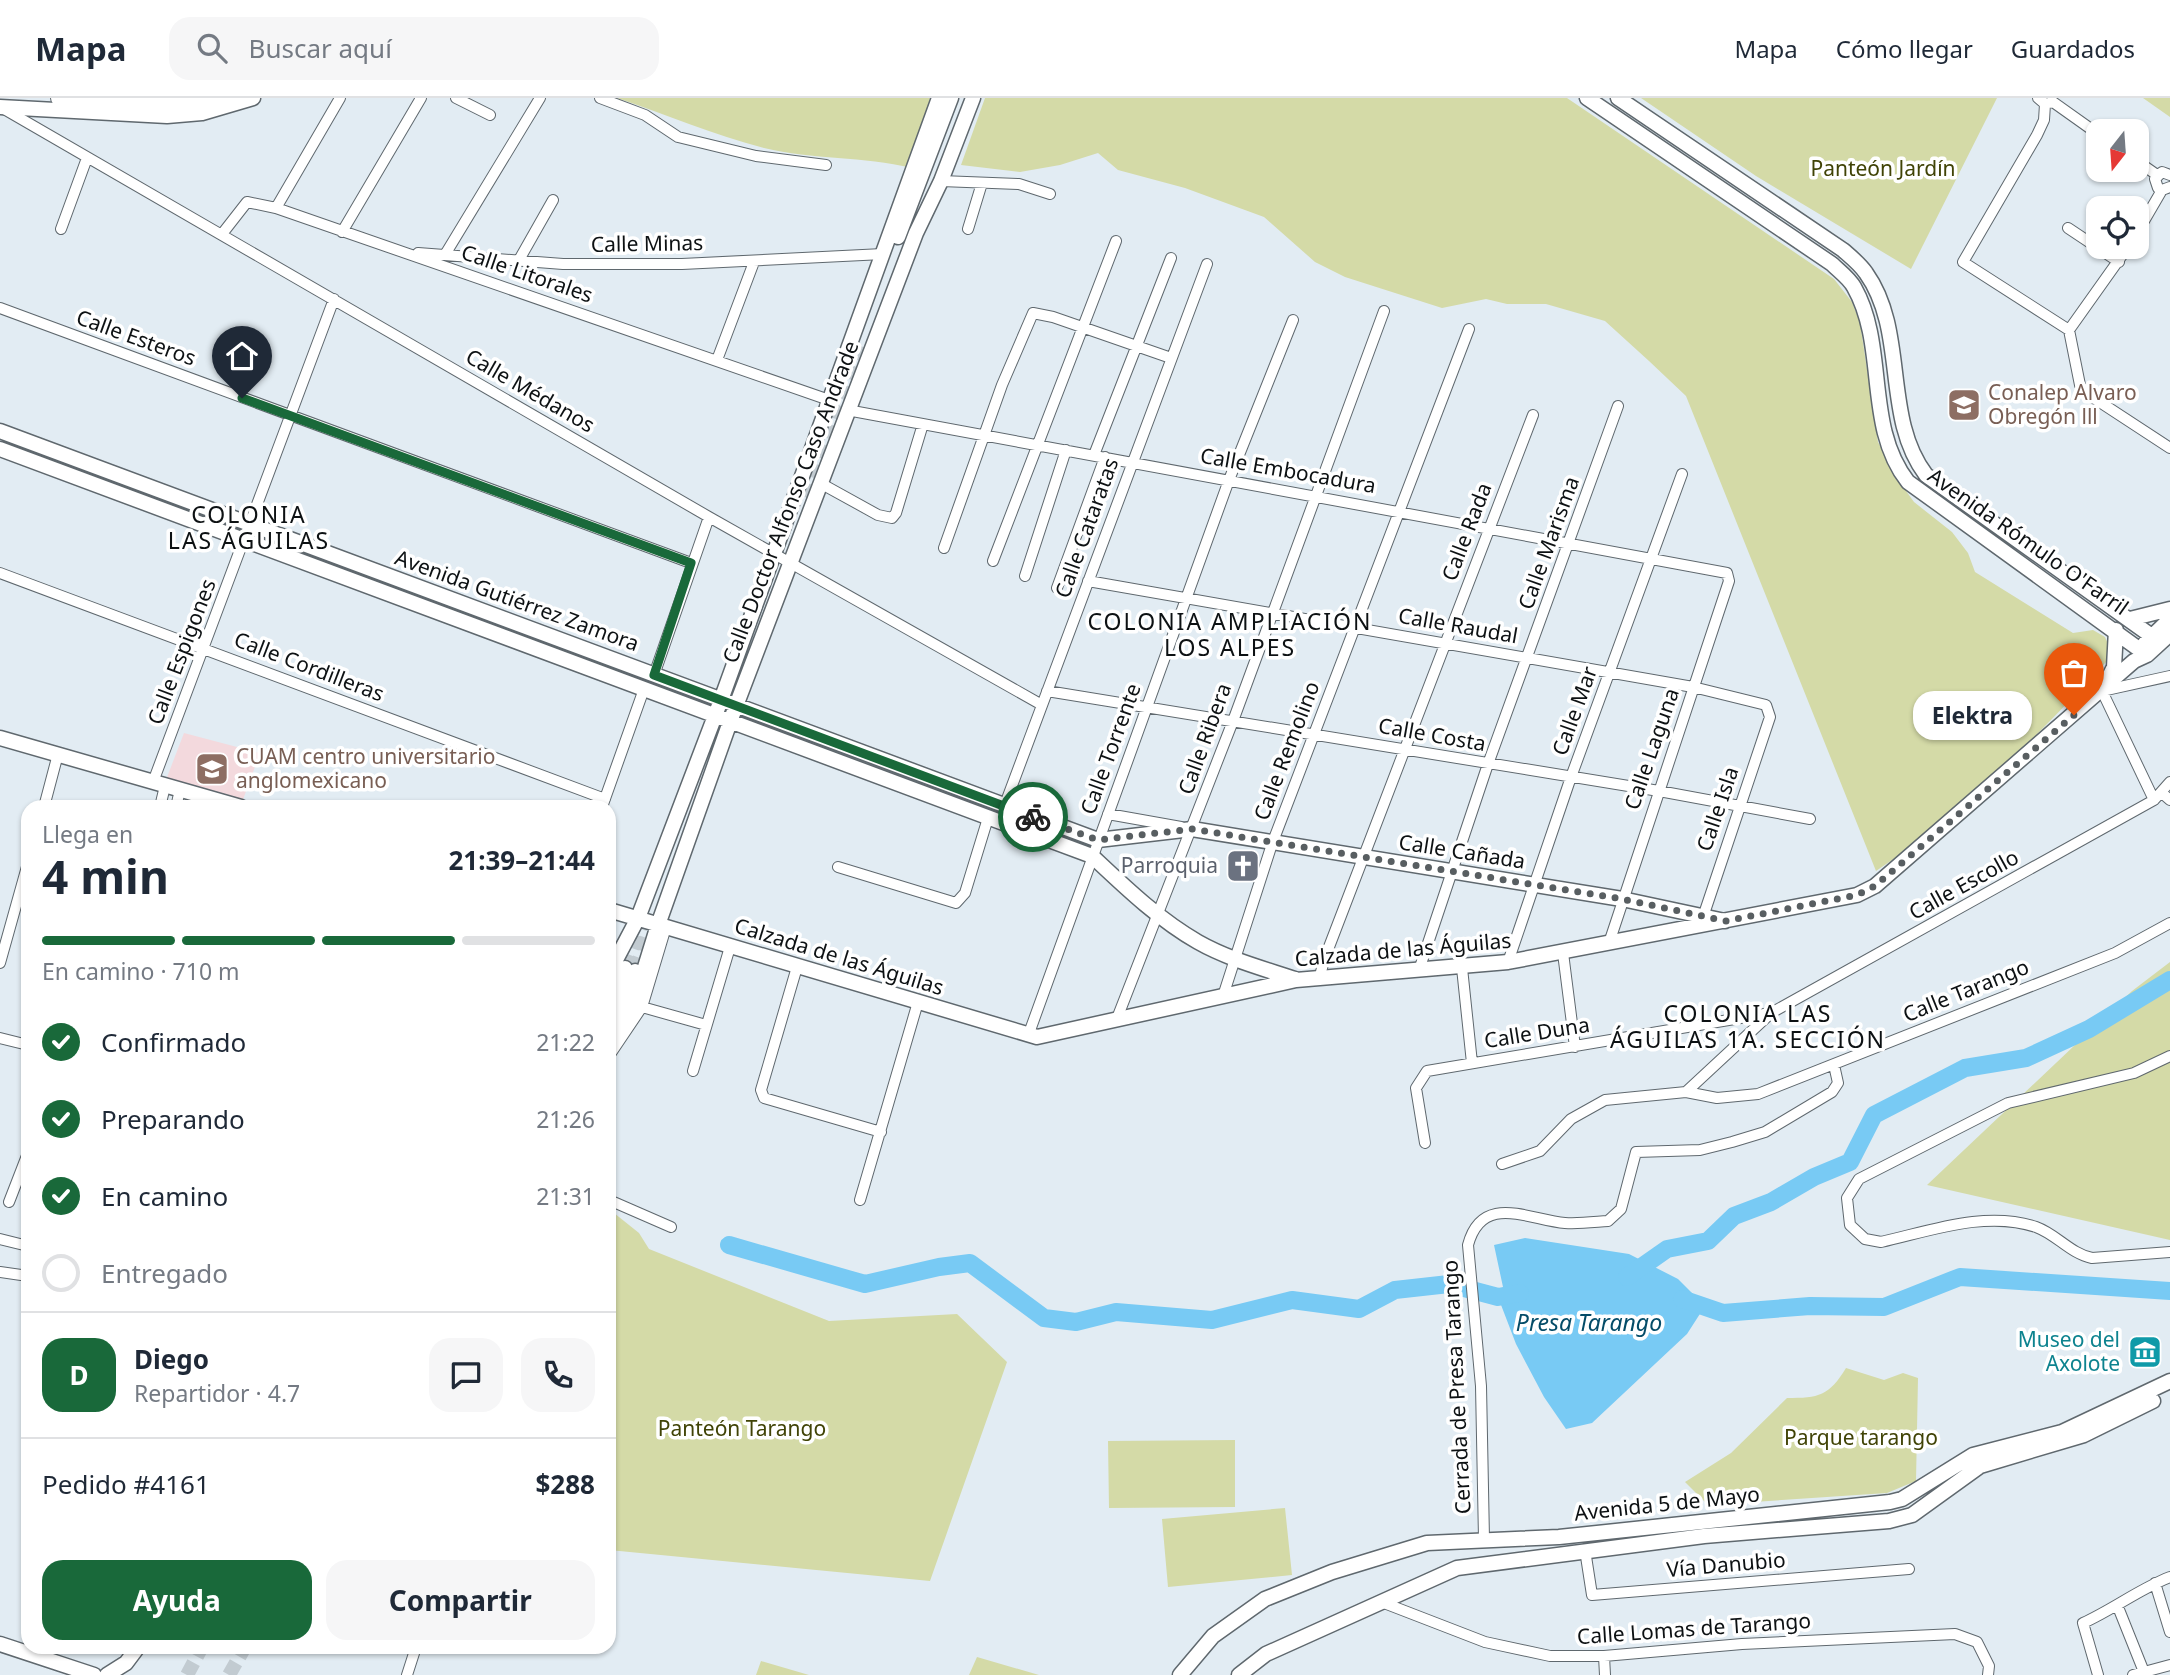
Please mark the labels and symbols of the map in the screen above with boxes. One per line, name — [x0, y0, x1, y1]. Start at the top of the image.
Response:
north arrow — [2086, 119, 2149, 182]
park label: Panteón Jardín — [1810, 154, 1956, 182]
street label: Calle Minas — [591, 228, 703, 258]
street label: Calle Litorales — [458, 237, 597, 309]
street label: Calle Esteros — [73, 302, 200, 372]
pin — [212, 326, 272, 398]
street label: Calle Doctor Alfonso Caso Andrade — [716, 336, 865, 667]
street label: Calle Médanos — [461, 342, 600, 438]
place label: Conalep Alvaro Obregón lll — [1988, 378, 2137, 430]
school or university icon: Conalep Alvaro Obregón lll — [1945, 386, 1983, 424]
street label: Calle Embocadura — [1198, 441, 1378, 499]
street label: Calle Cataratas — [1048, 454, 1124, 602]
street label: Avenida Rómulo O'Farril — [1923, 461, 2134, 621]
street label: Calle Marisma — [1511, 472, 1585, 613]
street label: Calle Rada — [1435, 479, 1498, 585]
district label: COLONIA LAS ÁGUILAS — [168, 498, 330, 556]
street label: Avenida Gutiérrez Zamora — [391, 543, 643, 657]
street label: Calle Espigones — [140, 575, 222, 728]
street label: Calle Raudal — [1396, 601, 1520, 649]
district label: COLONIA AMPLIACIÓN LOS ALPES — [1088, 605, 1372, 663]
street label: Calle Cordilleras — [230, 625, 388, 708]
pin — [2044, 643, 2104, 715]
street label: Calle Mar — [1545, 662, 1603, 759]
street label: Calle Remolino — [1247, 677, 1325, 824]
street label: Calle Torrente — [1073, 679, 1147, 818]
street label: Calle Ribera — [1171, 679, 1237, 798]
street label: Calle Laguna — [1617, 684, 1685, 813]
callout: Elektra — [1913, 690, 2032, 740]
street label: Calle Costa — [1376, 711, 1488, 757]
place label: CUAM centro universitario anglomexicano — [236, 742, 495, 794]
school or university icon: CUAM centro universitario anglomexicano — [193, 750, 231, 788]
street label: Calle Isla — [1690, 763, 1745, 855]
courier — [998, 782, 1068, 852]
street label: Calle Cañada — [1397, 827, 1527, 875]
street label: Calle Escollo — [1904, 842, 2023, 926]
church icon: Parroquia — [1224, 847, 1262, 885]
place label: Parroquia — [1121, 851, 1218, 879]
street label: Calzada de las Águilas — [731, 911, 947, 1001]
street label: Calzada de las Águilas — [1294, 926, 1512, 972]
street label: Calle Tarango — [1898, 952, 2033, 1028]
district label: COLONIA LAS ÁGUILAS 1A. SECCIÓN — [1610, 997, 1886, 1055]
street label: Calle Duna — [1482, 1010, 1592, 1054]
street label: Cerrada de Presa Tarango — [1435, 1259, 1477, 1515]
water label: Presa Tarango — [1516, 1306, 1662, 1338]
place label: Museo del Axolote — [2018, 1325, 2120, 1377]
museum icon: Museo del Axolote — [2126, 1333, 2164, 1371]
park label: Panteón Tarango — [658, 1414, 826, 1442]
park label: Parque tarango — [1784, 1423, 1938, 1451]
street label: Avenida 5 de Mayo — [1573, 1479, 1761, 1527]
street label: Vía Danubio — [1665, 1545, 1787, 1583]
street label: Calle Lomas de Tarango — [1576, 1606, 1812, 1650]

